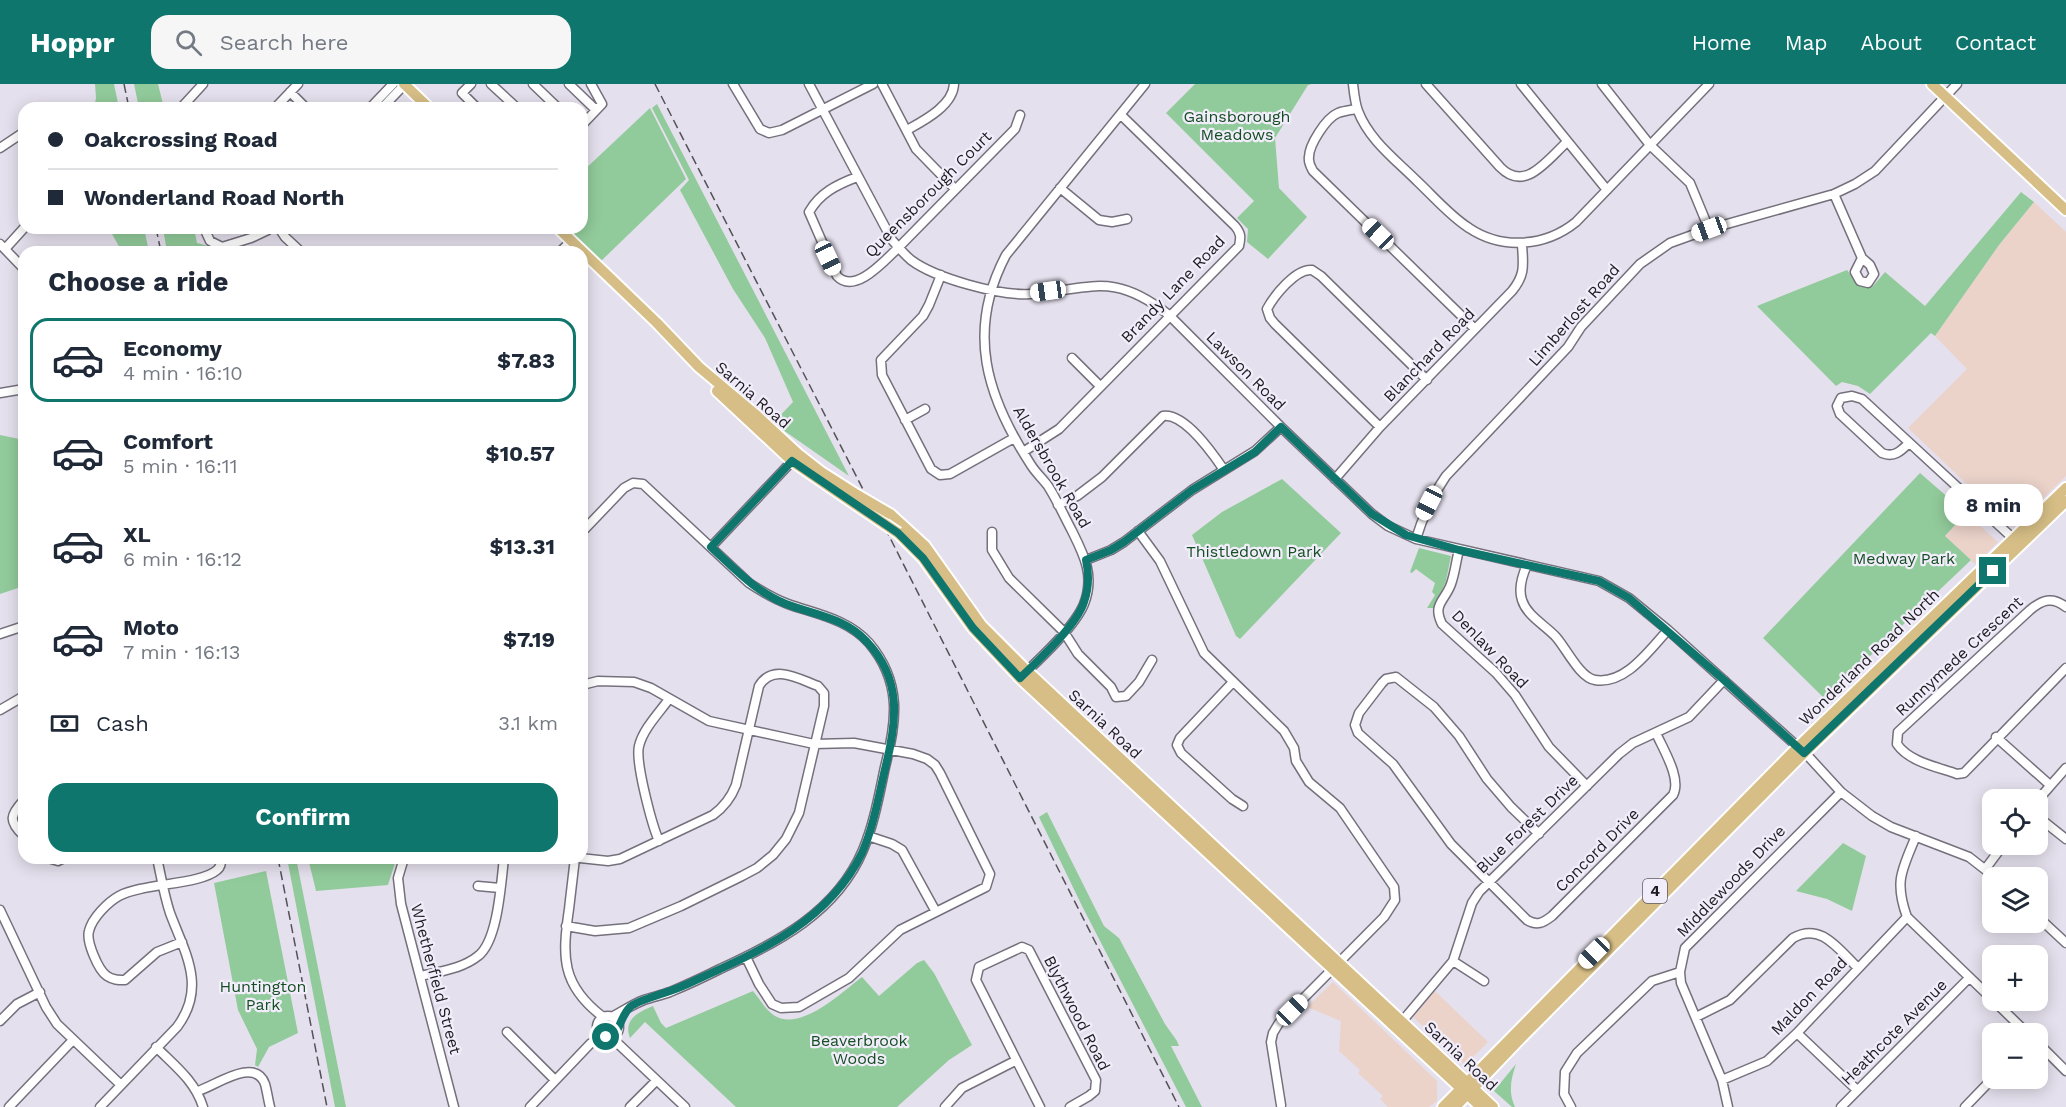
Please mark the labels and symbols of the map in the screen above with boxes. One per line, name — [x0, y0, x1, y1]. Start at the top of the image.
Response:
park label: Gainsborough Meadows — [1183, 107, 1291, 144]
street label: Queensborough Court — [861, 127, 995, 261]
car — [1689, 214, 1729, 244]
car — [1359, 215, 1397, 253]
street label: Brandy Lane Road — [1117, 232, 1229, 346]
car — [812, 238, 844, 278]
street label: Limberlost Road — [1525, 260, 1623, 370]
car — [1029, 280, 1067, 302]
street label: Blanchard Road — [1379, 304, 1479, 406]
street label: Lawson Road — [1202, 327, 1290, 415]
street label: Sarnia Road — [712, 357, 794, 433]
street label: Aldersbrook Road — [1009, 402, 1095, 532]
car — [1413, 483, 1445, 523]
callout: 8 min — [1944, 484, 2042, 526]
park label: Thistledown Park — [1186, 542, 1322, 561]
park label: Medway Park — [1853, 549, 1955, 568]
route end — [1979, 557, 2006, 584]
street label: Wonderland Road North — [1795, 585, 1943, 729]
street label: Runnymede Crescent — [1891, 592, 2027, 720]
street label: Denlaw Road — [1448, 606, 1532, 692]
street label: Sarnia Road — [1064, 685, 1146, 763]
street label: Blue Forest Drive — [1472, 771, 1582, 877]
street label: Concord Drive — [1551, 804, 1643, 896]
street label: Middlewoods Drive — [1673, 821, 1789, 941]
road number: 4 — [1643, 879, 1667, 903]
street label: Whetherfield Street — [407, 902, 465, 1057]
car — [1575, 934, 1613, 972]
street label: Blythwood Road — [1040, 952, 1114, 1074]
street label: Maldon Road — [1767, 953, 1851, 1039]
street label: Heathcote Avenue — [1837, 975, 1951, 1089]
park label: Huntington Park — [220, 977, 306, 1014]
car — [1273, 991, 1311, 1029]
street label: Sarnia Road — [1420, 1017, 1502, 1095]
route start — [592, 1023, 619, 1050]
park label: Beaverbrook Woods — [810, 1031, 908, 1068]

